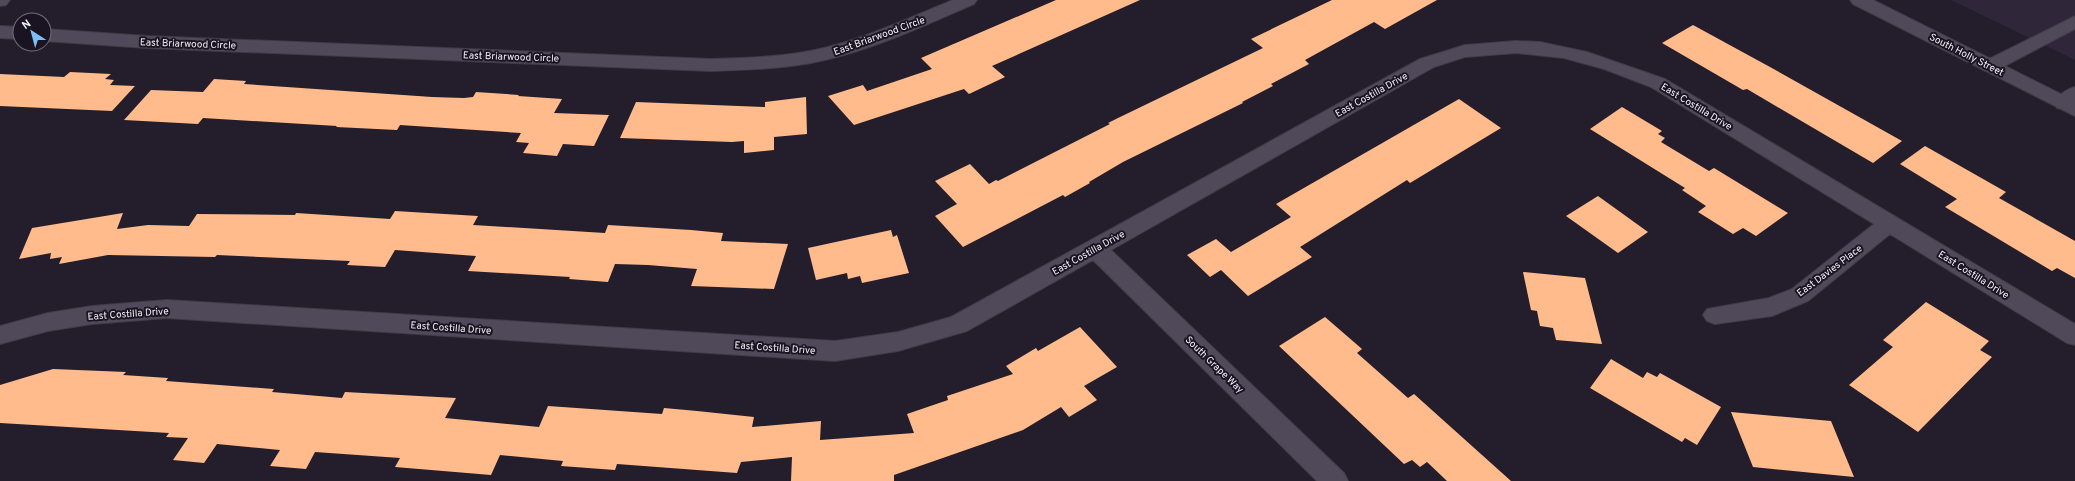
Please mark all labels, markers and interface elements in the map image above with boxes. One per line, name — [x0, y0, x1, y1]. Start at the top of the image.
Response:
north arrow — [12, 12, 52, 52]
street label: East Briarwood Circle — [832, 14, 927, 59]
text: N — [19, 17, 34, 33]
street label: South Holly Street — [1927, 31, 2006, 80]
street label: East Briarwood Circle — [140, 36, 236, 53]
street label: East Briarwood Circle — [463, 49, 559, 66]
street label: East Costilla Drive — [1333, 70, 1410, 121]
street label: East Costilla Drive — [1658, 81, 1734, 134]
street label: East Costilla Drive — [1050, 228, 1127, 279]
street label: East Davies Place — [1795, 242, 1865, 300]
street label: East Costilla Drive — [1935, 248, 2011, 302]
street label: East Costilla Drive — [87, 305, 169, 324]
street label: East Costilla Drive — [410, 319, 492, 338]
street label: South Grape Way — [1182, 334, 1246, 396]
street label: East Costilla Drive — [734, 339, 816, 358]

